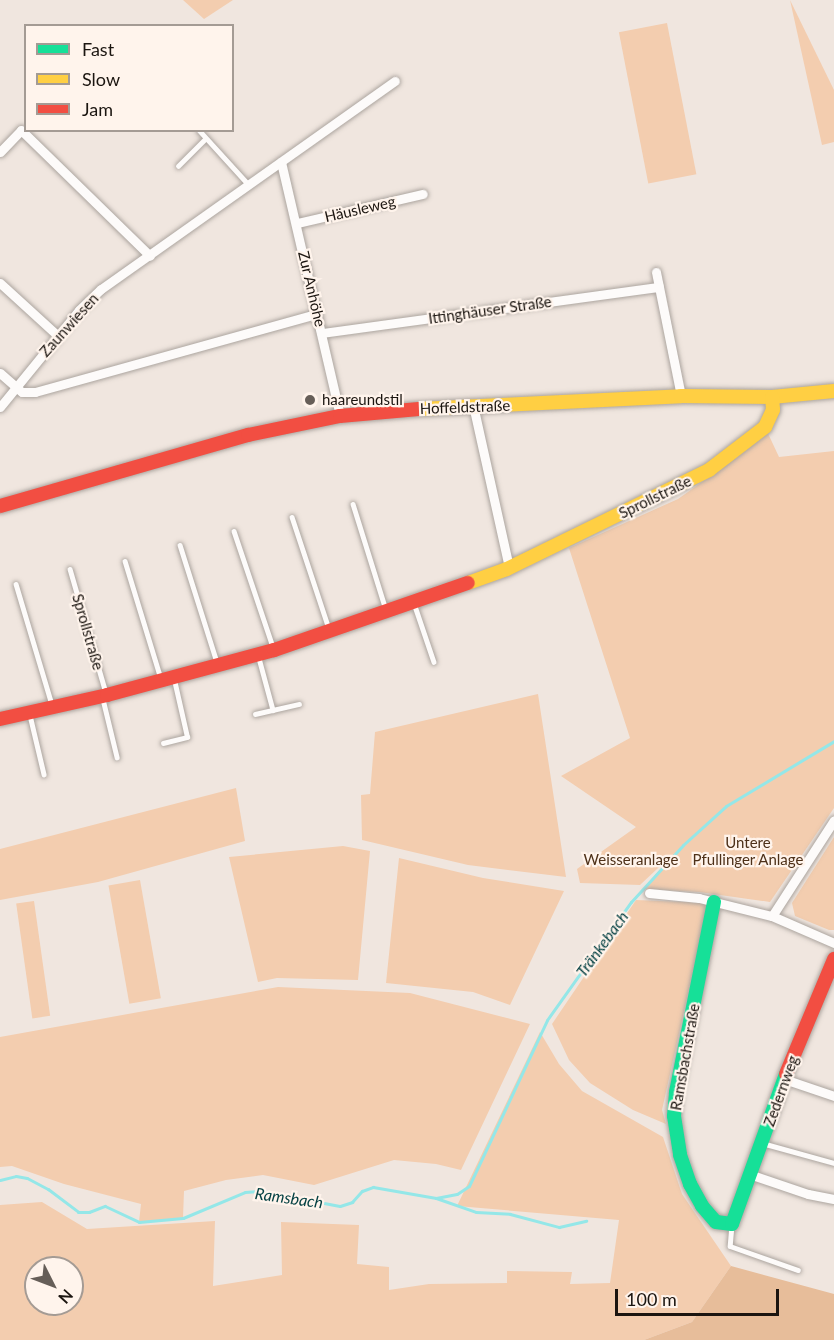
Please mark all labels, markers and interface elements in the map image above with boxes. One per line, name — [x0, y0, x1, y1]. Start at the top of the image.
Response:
legend — [24, 24, 234, 132]
text: Fast — [82, 38, 114, 60]
text: Slow — [82, 68, 120, 90]
text: Jam — [82, 98, 113, 120]
street label: Häusleweg — [323, 192, 397, 226]
street label: Zur Anhöhe — [294, 249, 330, 329]
street label: Zaunwiesen — [36, 290, 102, 360]
street label: Ittinghäuser Straße — [427, 292, 553, 328]
place label: haareundstil — [322, 391, 403, 409]
marker: haareundstil — [303, 393, 317, 407]
street label: Hoffeldstraße — [419, 396, 511, 418]
street label: Sprollstraße — [616, 472, 694, 522]
street label: Sprollstraße — [69, 592, 107, 672]
park label: Untere Pfullinger Anlage — [692, 833, 804, 868]
park label: Weisseranlage — [584, 851, 678, 869]
water label: Tränkebach — [572, 908, 632, 980]
street label: Ramsbachstraße — [667, 1002, 703, 1112]
street label: Zedernweg — [760, 1053, 802, 1129]
water label: Ramsbach — [254, 1184, 324, 1212]
north arrow — [24, 1256, 84, 1316]
scale bar — [618, 1277, 782, 1315]
text: N — [55, 1286, 77, 1308]
text: 100 m — [626, 1288, 677, 1310]

